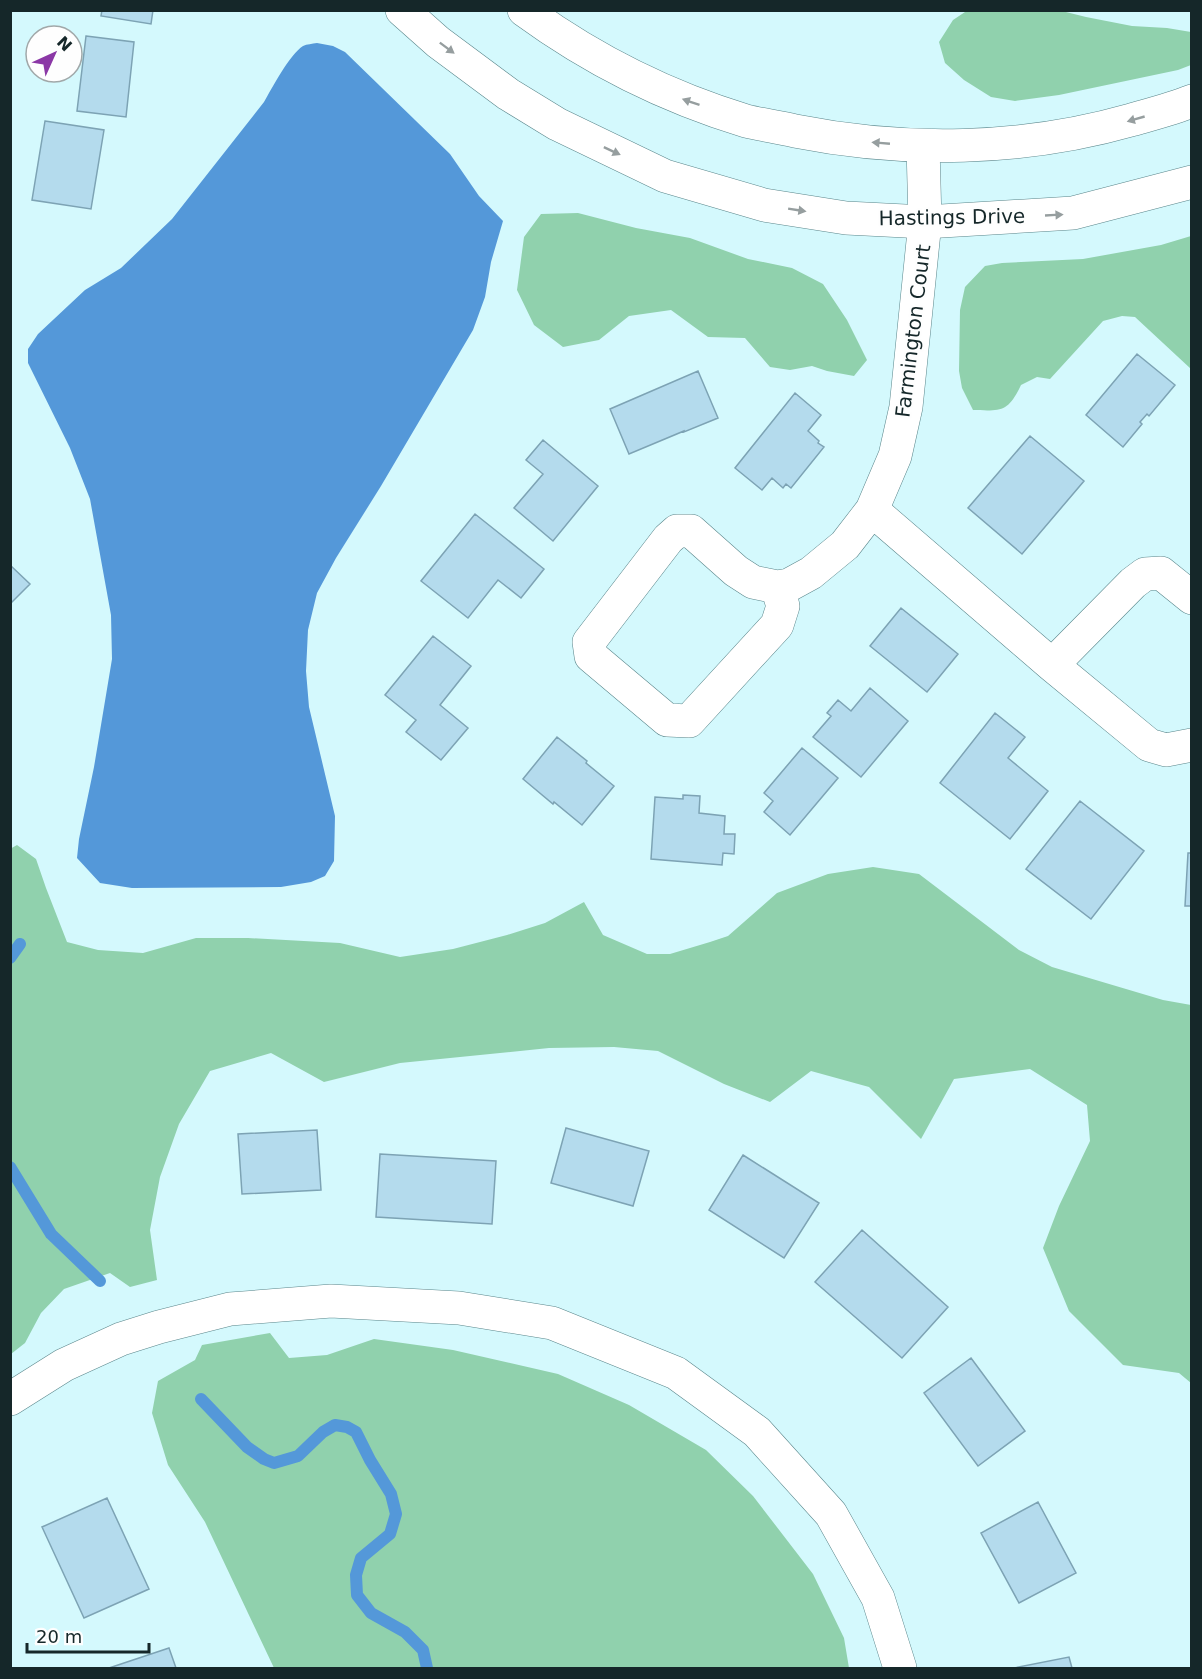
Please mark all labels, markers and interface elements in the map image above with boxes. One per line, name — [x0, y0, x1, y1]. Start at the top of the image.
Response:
north arrow — [24, 24, 84, 84]
text: N — [53, 32, 76, 55]
one-way arrow — [438, 42, 454, 54]
one-way arrow — [682, 96, 700, 106]
one-way arrow — [1127, 115, 1145, 124]
one-way arrow — [871, 138, 890, 148]
one-way arrow — [603, 147, 620, 156]
street label: Hastings Drive — [879, 204, 1025, 230]
one-way arrow — [787, 206, 806, 215]
one-way arrow — [1044, 210, 1063, 219]
street label: Farmington Court — [890, 243, 936, 419]
scale bar — [27, 1616, 148, 1654]
text: 20 m — [36, 1626, 82, 1647]

